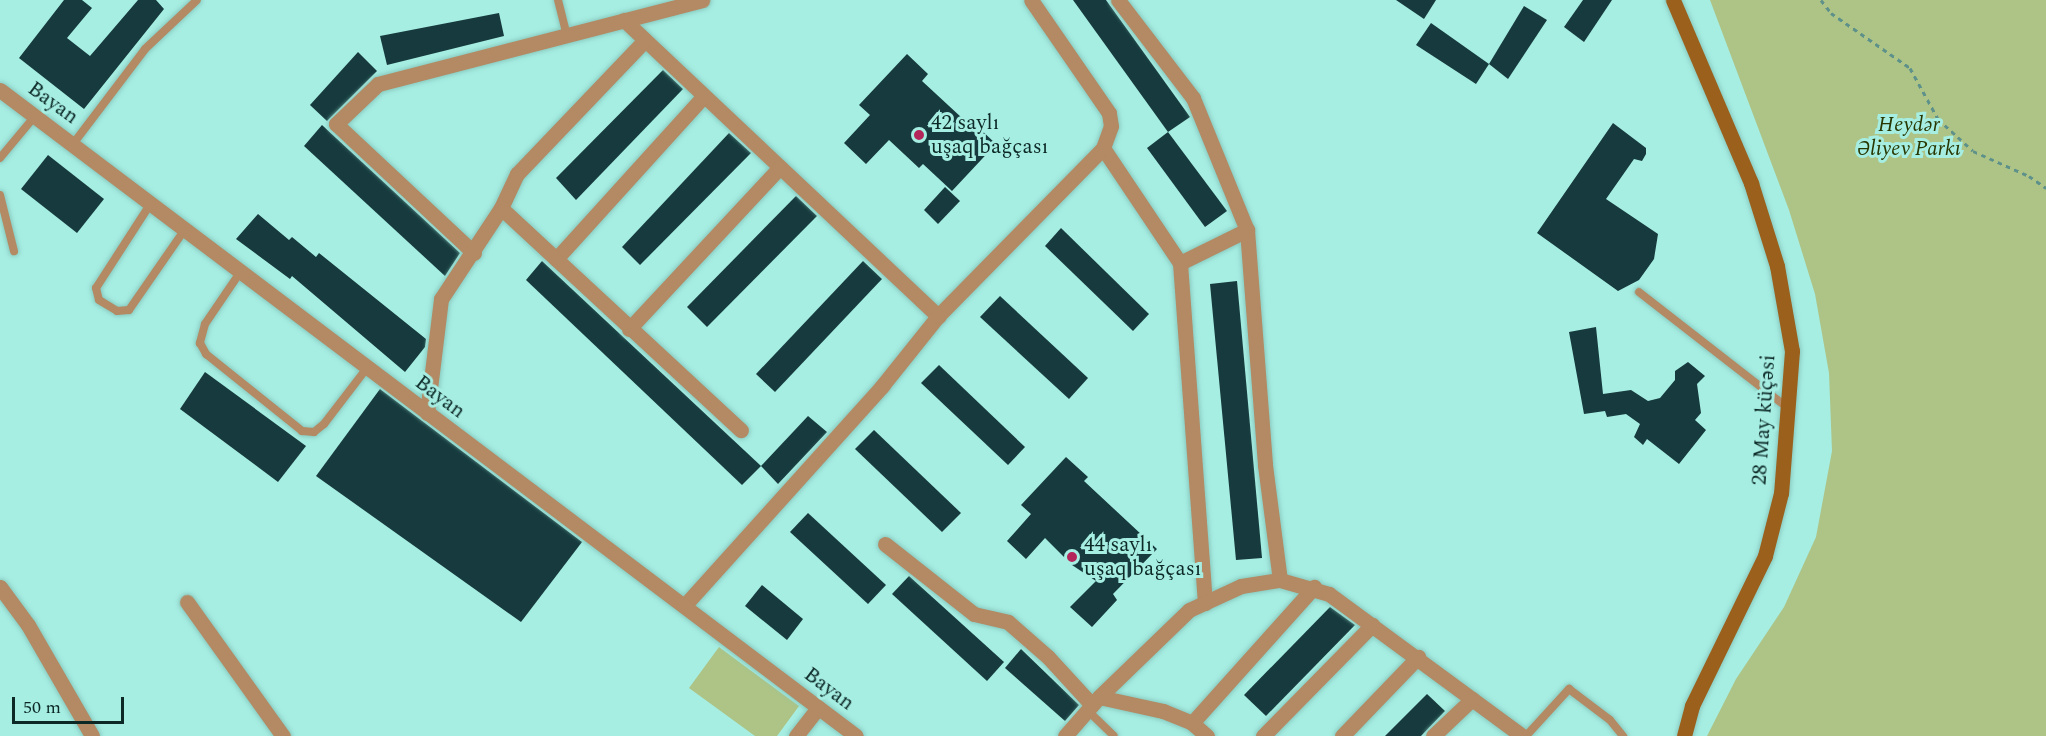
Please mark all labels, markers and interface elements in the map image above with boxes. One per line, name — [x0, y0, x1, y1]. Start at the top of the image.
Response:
street label: Bayan — [23, 76, 83, 130]
place label: 42 saylı uşaq bağçası — [931, 110, 1048, 160]
park label: Heydər Əliyev Parkı — [1857, 112, 1961, 162]
marker: 42 saylı uşaq bağçası — [912, 128, 926, 142]
street label: 28 May küçəsi — [1747, 354, 1781, 486]
street label: Bayan — [410, 370, 470, 424]
place label: 44 saylı uşaq bağçası — [1084, 532, 1201, 582]
marker: 44 saylı uşaq bağçası — [1065, 550, 1079, 564]
street label: Bayan — [799, 662, 859, 716]
scale bar — [15, 685, 128, 723]
text: 50 m — [23, 694, 61, 721]

